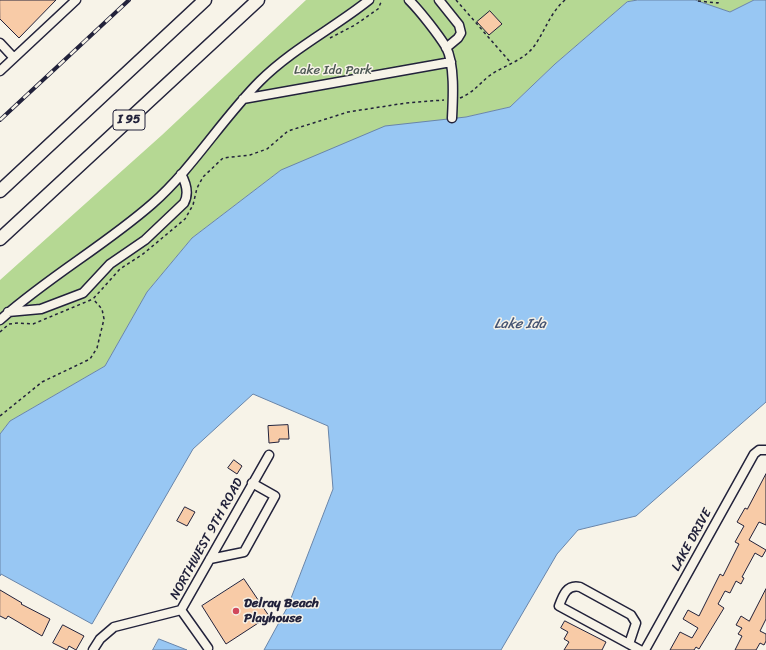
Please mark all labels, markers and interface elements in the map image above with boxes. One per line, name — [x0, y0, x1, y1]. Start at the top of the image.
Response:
park label: Lake Ida Park — [294, 63, 372, 79]
road number: I 95 — [113, 110, 145, 130]
water label: Lake Ida — [494, 316, 546, 332]
street label: NORTHWEST 9TH ROAD — [167, 476, 247, 602]
street label: LAKE DRIVE — [669, 506, 715, 574]
place label: Delray Beach Playhouse — [244, 596, 319, 627]
marker: Delray Beach Playhouse — [231, 606, 241, 616]

